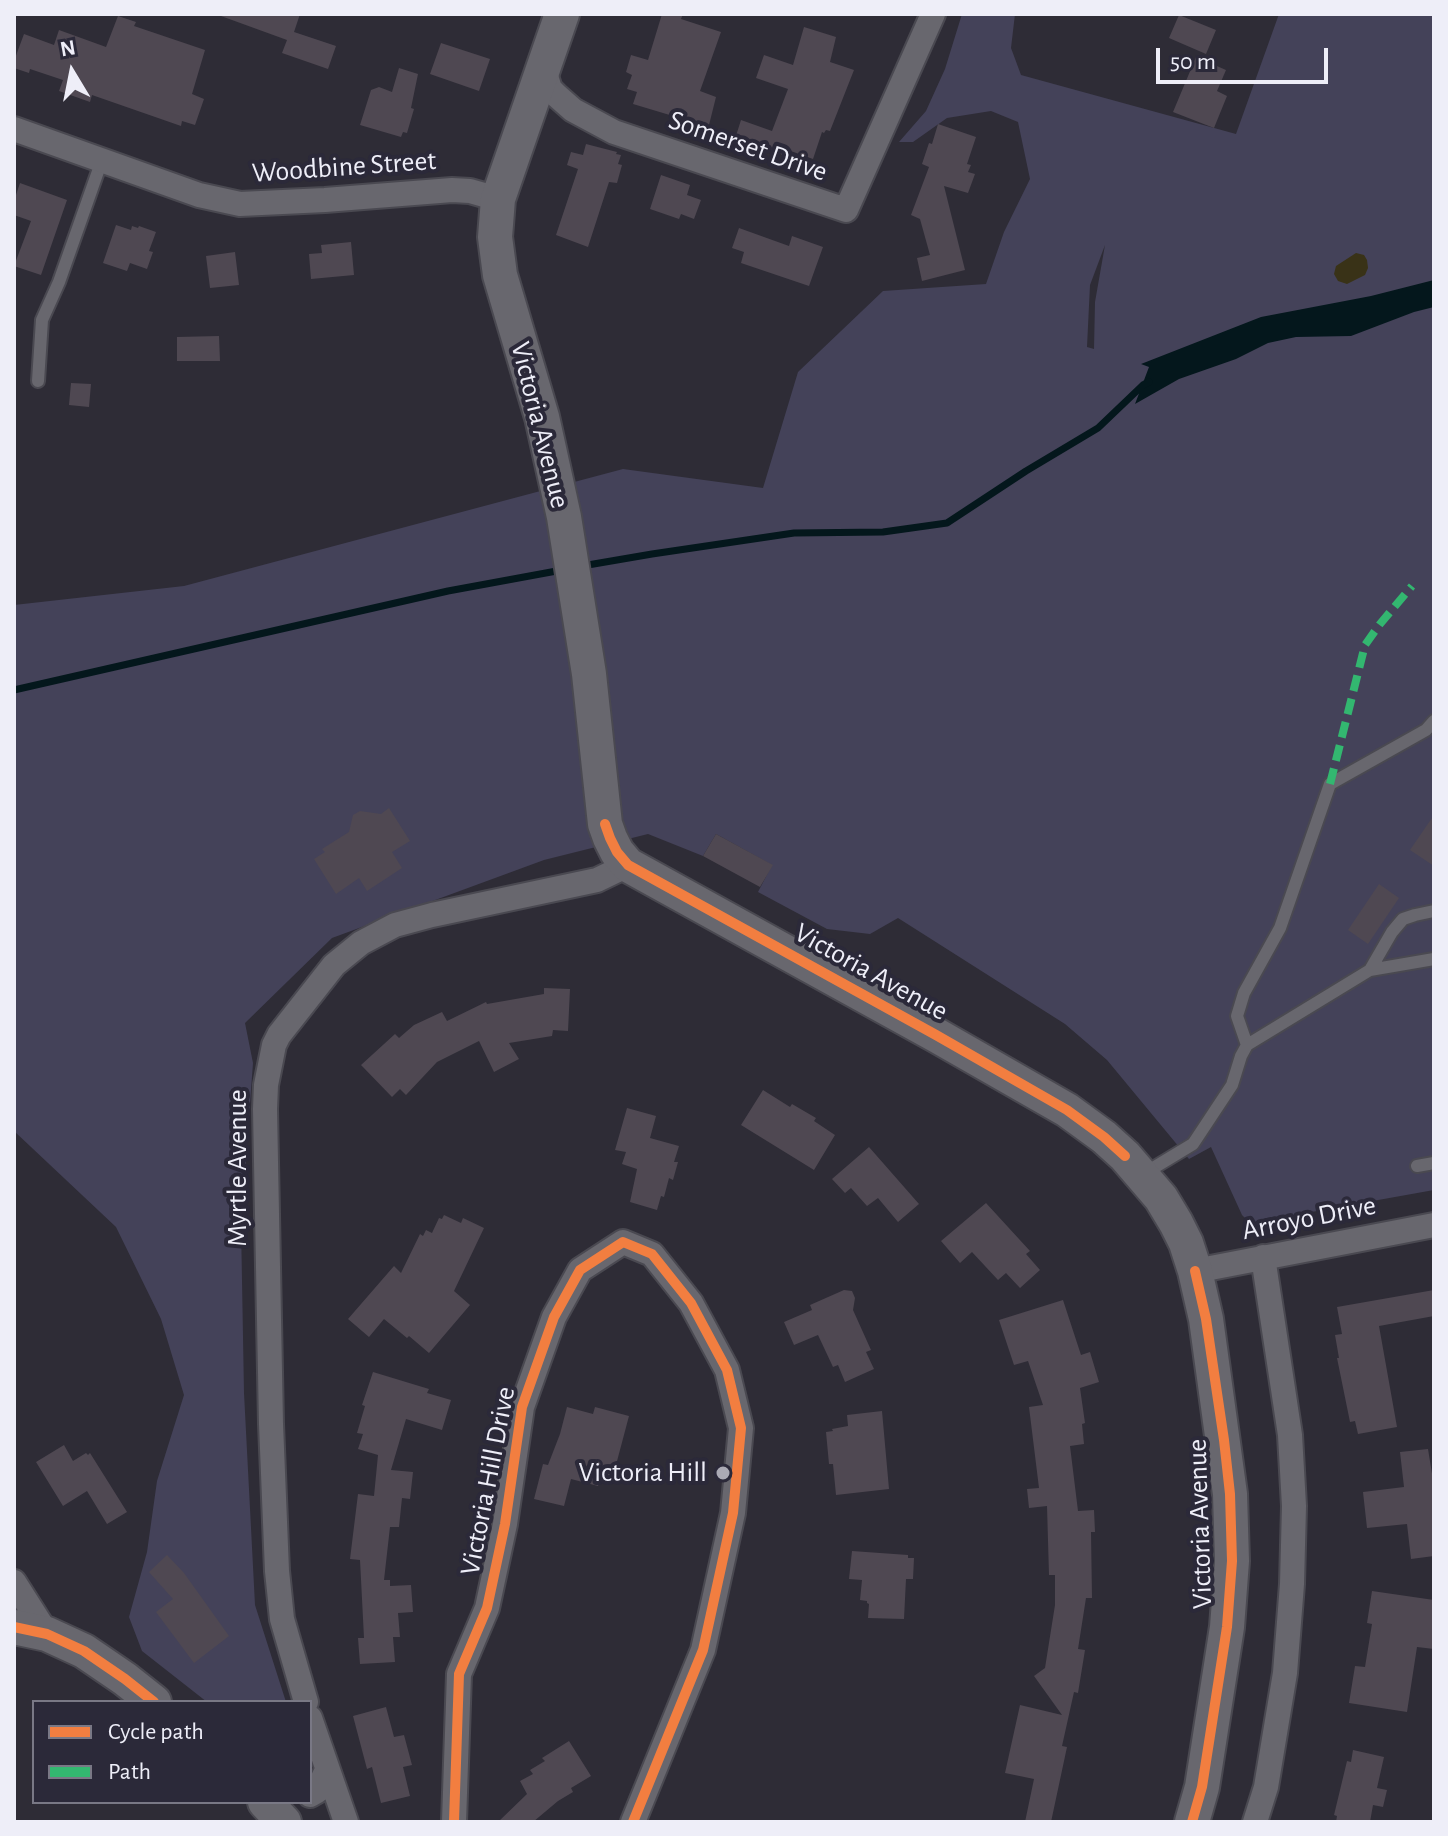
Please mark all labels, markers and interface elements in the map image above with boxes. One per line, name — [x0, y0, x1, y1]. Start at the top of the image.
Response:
north arrow — [32, 32, 112, 112]
scale bar — [1160, 32, 1332, 82]
text: N — [58, 36, 77, 61]
text: 50 m — [1170, 50, 1216, 74]
street label: Somerset Drive — [664, 103, 832, 189]
street label: Woodbine Street — [251, 144, 437, 190]
street label: Victoria Avenue — [503, 338, 577, 512]
street label: Victoria Avenue — [788, 916, 954, 1028]
street label: Myrtle Avenue — [221, 1089, 255, 1247]
street label: Arroyo Drive — [1239, 1189, 1379, 1247]
street label: Victoria Hill Drive — [453, 1384, 523, 1578]
street label: Victoria Avenue — [1180, 1438, 1220, 1610]
place label: Victoria Hill — [579, 1456, 707, 1490]
marker: Victoria Hill — [714, 1464, 732, 1482]
legend — [32, 1700, 312, 1804]
text: Cycle path — [108, 1720, 204, 1744]
text: Path — [108, 1760, 151, 1784]

